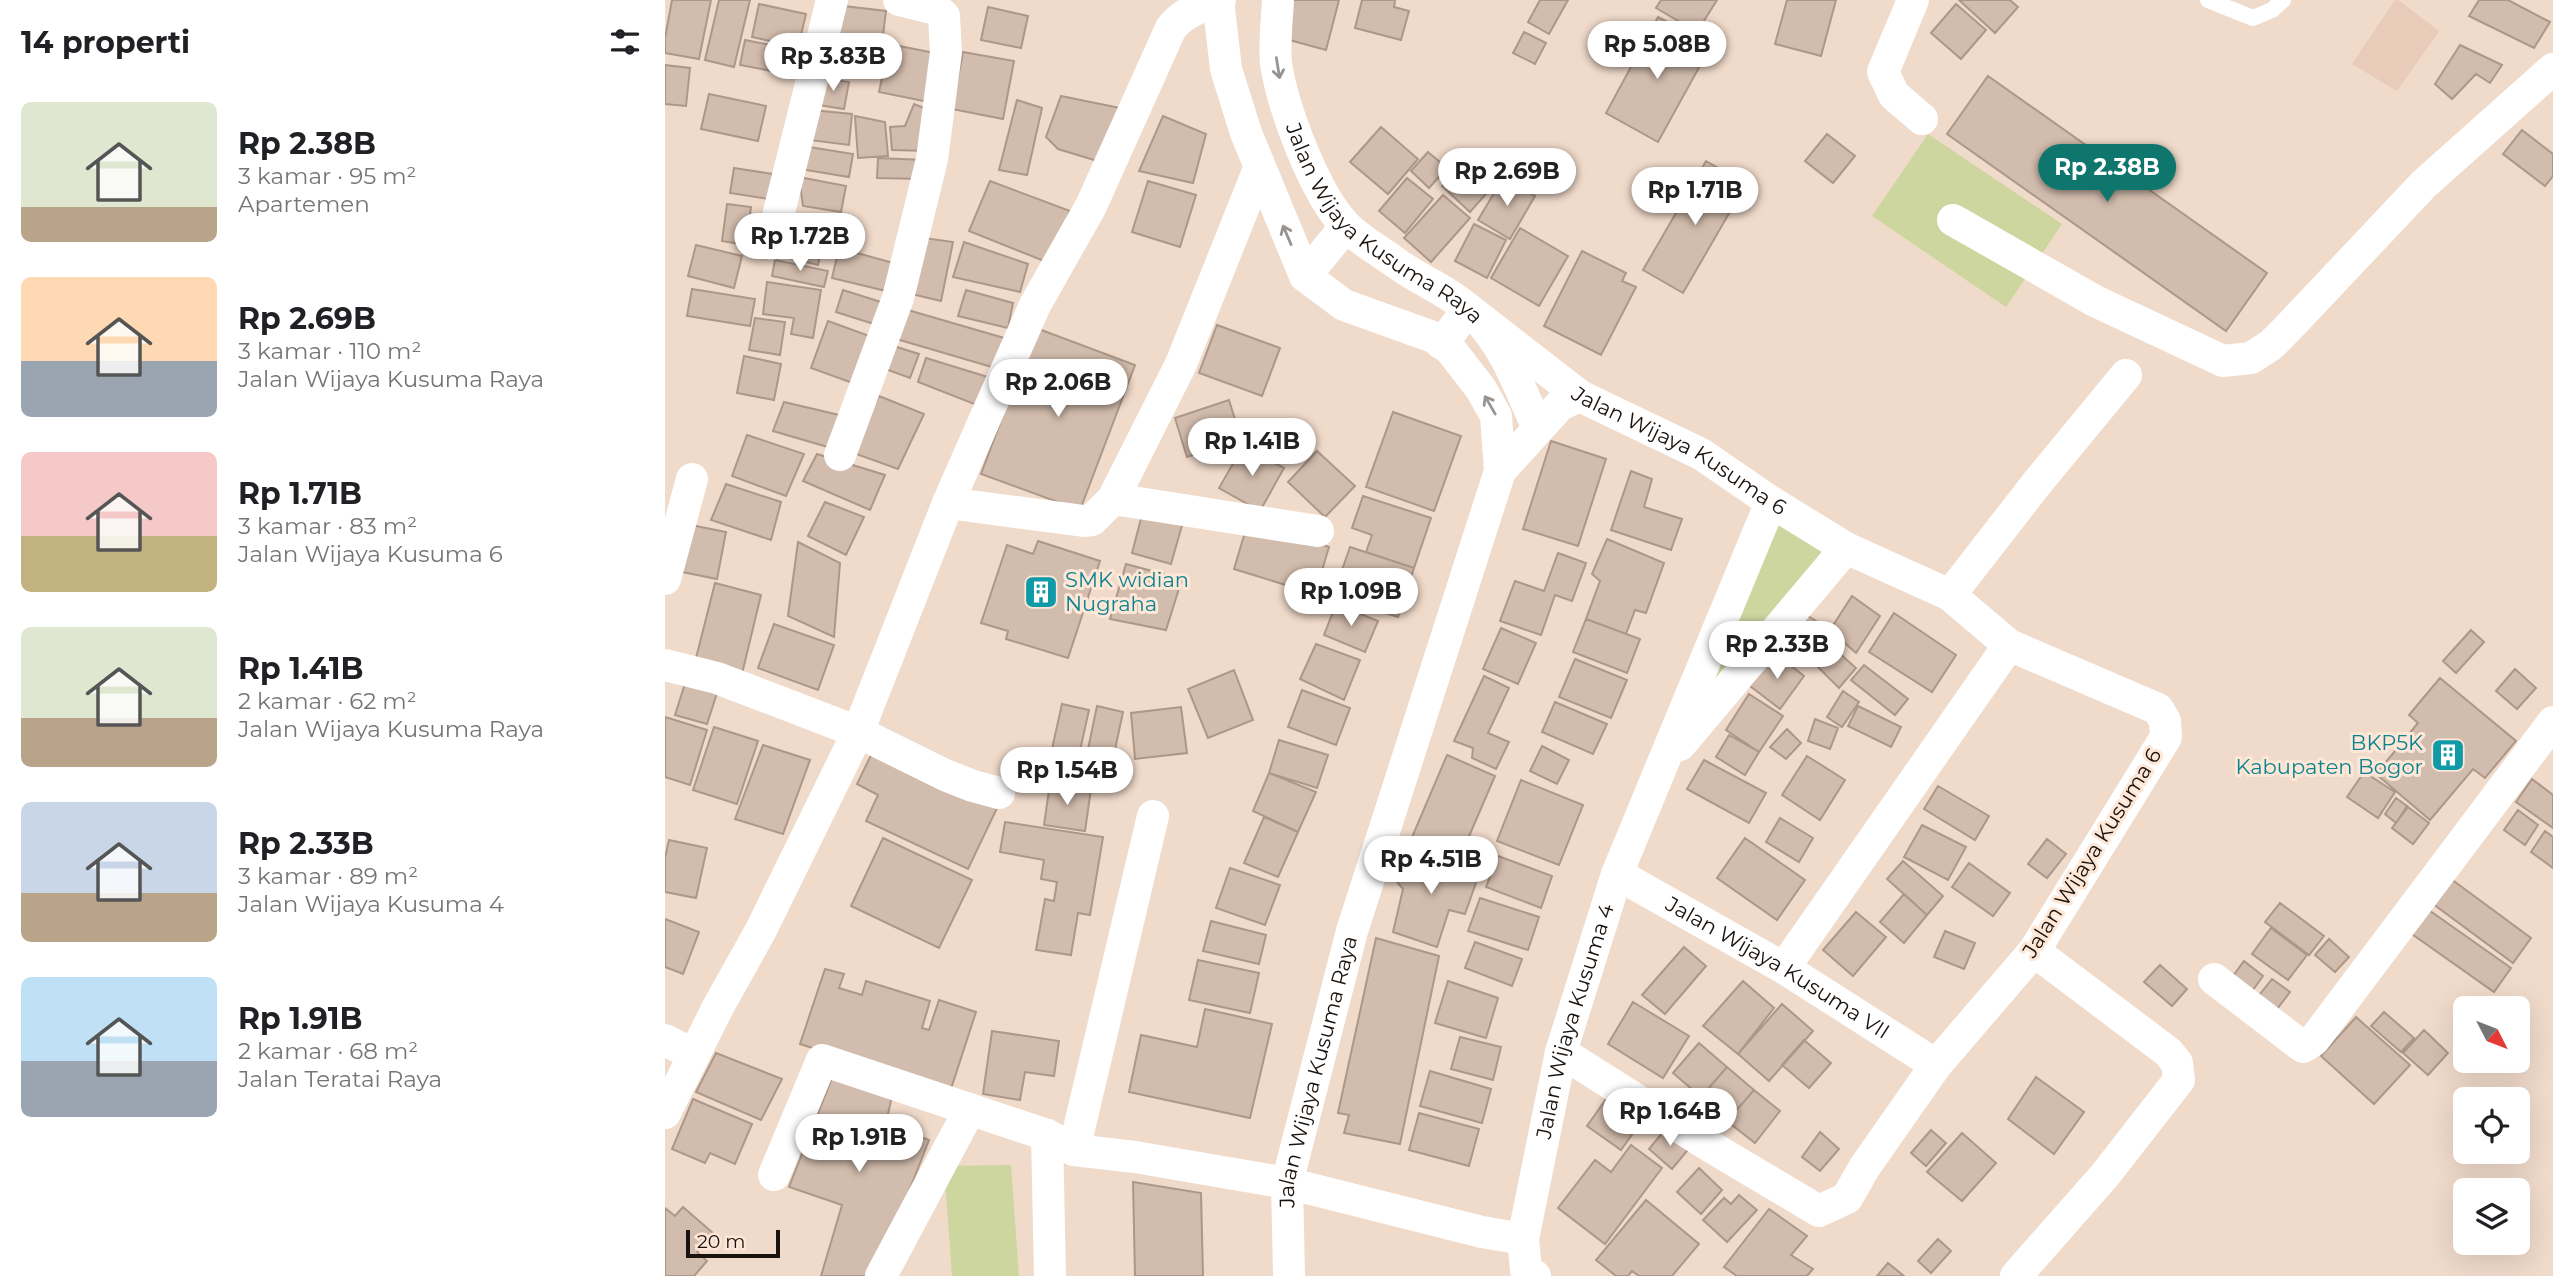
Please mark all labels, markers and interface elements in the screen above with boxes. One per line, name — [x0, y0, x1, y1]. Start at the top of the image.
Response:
pin: Rp 5.08B — [1585, 22, 1729, 81]
icon: filters — [606, 23, 644, 61]
text: 14 properti — [21, 24, 190, 61]
text: Rp 5.08B — [1603, 30, 1711, 58]
pin: Rp 3.83B — [761, 34, 905, 93]
text: Rp 3.83B — [780, 42, 886, 70]
one-way arrow — [1272, 56, 1285, 79]
street label: Jalan Wijaya Kusuma Raya — [1280, 119, 1488, 328]
text: Rp 2.38B — [238, 125, 376, 162]
icon: home — [77, 130, 161, 214]
pin: Rp 2.38B — [2035, 144, 2179, 204]
pin: Rp 2.69B — [1435, 148, 1579, 208]
text: Rp 2.38B — [2054, 153, 2160, 181]
text: Rp 2.69B — [1454, 157, 1560, 185]
text: 3 kamar · 95 m² — [238, 162, 416, 190]
pin: Rp 1.71B — [1623, 168, 1767, 227]
text: Rp 1.71B — [1647, 176, 1743, 204]
text: Apartemen — [238, 190, 370, 218]
pin: Rp 1.72B — [728, 214, 872, 273]
text: Rp 1.72B — [750, 222, 850, 250]
one-way arrow — [1280, 225, 1293, 246]
text: Rp 2.69B — [238, 300, 376, 337]
icon: home — [77, 305, 161, 389]
text: 3 kamar · 110 m² — [238, 337, 421, 365]
pin: Rp 2.06B — [986, 360, 1130, 419]
text: Jalan Wijaya Kusuma Raya — [238, 365, 544, 393]
text: Rp 2.06B — [1005, 368, 1111, 396]
street label: Jalan Wijaya Kusuma 6 — [1566, 381, 1791, 520]
one-way arrow — [1482, 395, 1496, 415]
pin: Rp 1.41B — [1180, 419, 1324, 478]
text: Rp 1.41B — [1204, 427, 1300, 455]
text: Rp 1.71B — [238, 475, 362, 512]
icon: home — [77, 480, 161, 564]
text: 3 kamar · 83 m² — [238, 512, 417, 540]
text: Jalan Wijaya Kusuma 6 — [238, 540, 503, 568]
place label: SMK widian Nugraha — [1065, 567, 1189, 616]
pin: Rp 1.09B — [1279, 568, 1423, 628]
building icon: SMK widian Nugraha — [1022, 573, 1060, 611]
text: Rp 1.09B — [1300, 577, 1402, 605]
pin: Rp 2.33B — [1705, 622, 1849, 681]
text: Rp 2.33B — [1725, 630, 1829, 658]
text: Rp 1.41B — [238, 650, 363, 687]
icon: home — [77, 655, 161, 739]
text: 2 kamar · 62 m² — [238, 687, 417, 715]
text: Jalan Wijaya Kusuma Raya — [238, 715, 544, 743]
place label: BKP5K Kabupaten Bogor — [2236, 730, 2423, 779]
building icon: BKP5K Kabupaten Bogor — [2429, 736, 2467, 774]
street label: Jalan Wijaya Kusuma 6 — [2016, 743, 2166, 963]
pin: Rp 1.54B — [995, 748, 1139, 807]
text: Rp 1.54B — [1016, 756, 1118, 784]
text: Rp 2.33B — [238, 825, 374, 862]
icon: home — [77, 830, 161, 914]
pin: Rp 4.51B — [1359, 836, 1503, 896]
text: Rp 4.51B — [1380, 845, 1482, 873]
text: 3 kamar · 89 m² — [238, 862, 418, 890]
text: Jalan Wijaya Kusuma 4 — [238, 890, 504, 918]
street label: Jalan Wijaya Kusuma VII — [1661, 891, 1894, 1044]
street label: Jalan Wijaya Kusuma 4 — [1530, 900, 1619, 1142]
street label: Jalan Wijaya Kusuma Raya — [1274, 933, 1362, 1209]
north arrow — [2453, 996, 2531, 1073]
map controls — [2453, 996, 2530, 1255]
text: Rp 1.91B — [238, 1000, 363, 1037]
icon: home — [77, 1005, 161, 1089]
text: 2 kamar · 68 m² — [238, 1037, 418, 1065]
text: Jalan Teratai Raya — [238, 1065, 442, 1093]
button: locate — [2453, 1087, 2530, 1164]
pin: Rp 1.64B — [1598, 1088, 1742, 1148]
text: Rp 1.64B — [1619, 1097, 1721, 1125]
pin: Rp 1.91B — [787, 1114, 931, 1174]
text: Rp 1.91B — [811, 1123, 907, 1151]
button: layers — [2453, 1178, 2530, 1255]
scale bar — [686, 1227, 781, 1259]
text: 20 m — [697, 1230, 745, 1253]

